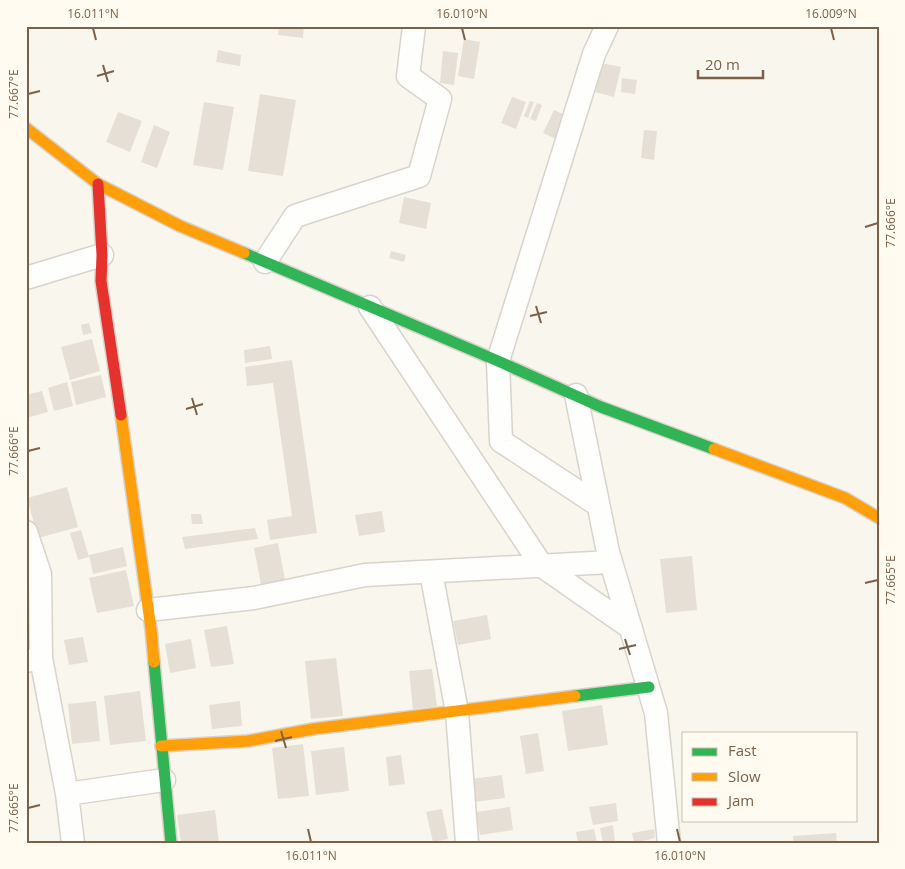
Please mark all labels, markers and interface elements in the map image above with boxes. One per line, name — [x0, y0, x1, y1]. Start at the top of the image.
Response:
text: 16.011°N — [67, 5, 119, 22]
text: 16.010°N — [436, 5, 488, 22]
text: 16.009°N — [805, 5, 857, 22]
scale bar — [698, 48, 762, 80]
text: 20 m — [705, 54, 740, 74]
text: 77.667°E — [5, 69, 22, 119]
text: 77.666°E — [882, 198, 899, 248]
text: 77.666°E — [5, 426, 22, 476]
text: 77.665°E — [882, 555, 899, 605]
legend — [682, 732, 858, 822]
text: Fast — [728, 740, 757, 760]
text: Slow — [728, 766, 761, 786]
text: 77.665°E — [5, 783, 22, 833]
text: Jam — [726, 790, 754, 810]
text: 16.011°N — [285, 847, 337, 864]
text: 16.010°N — [654, 847, 706, 864]

